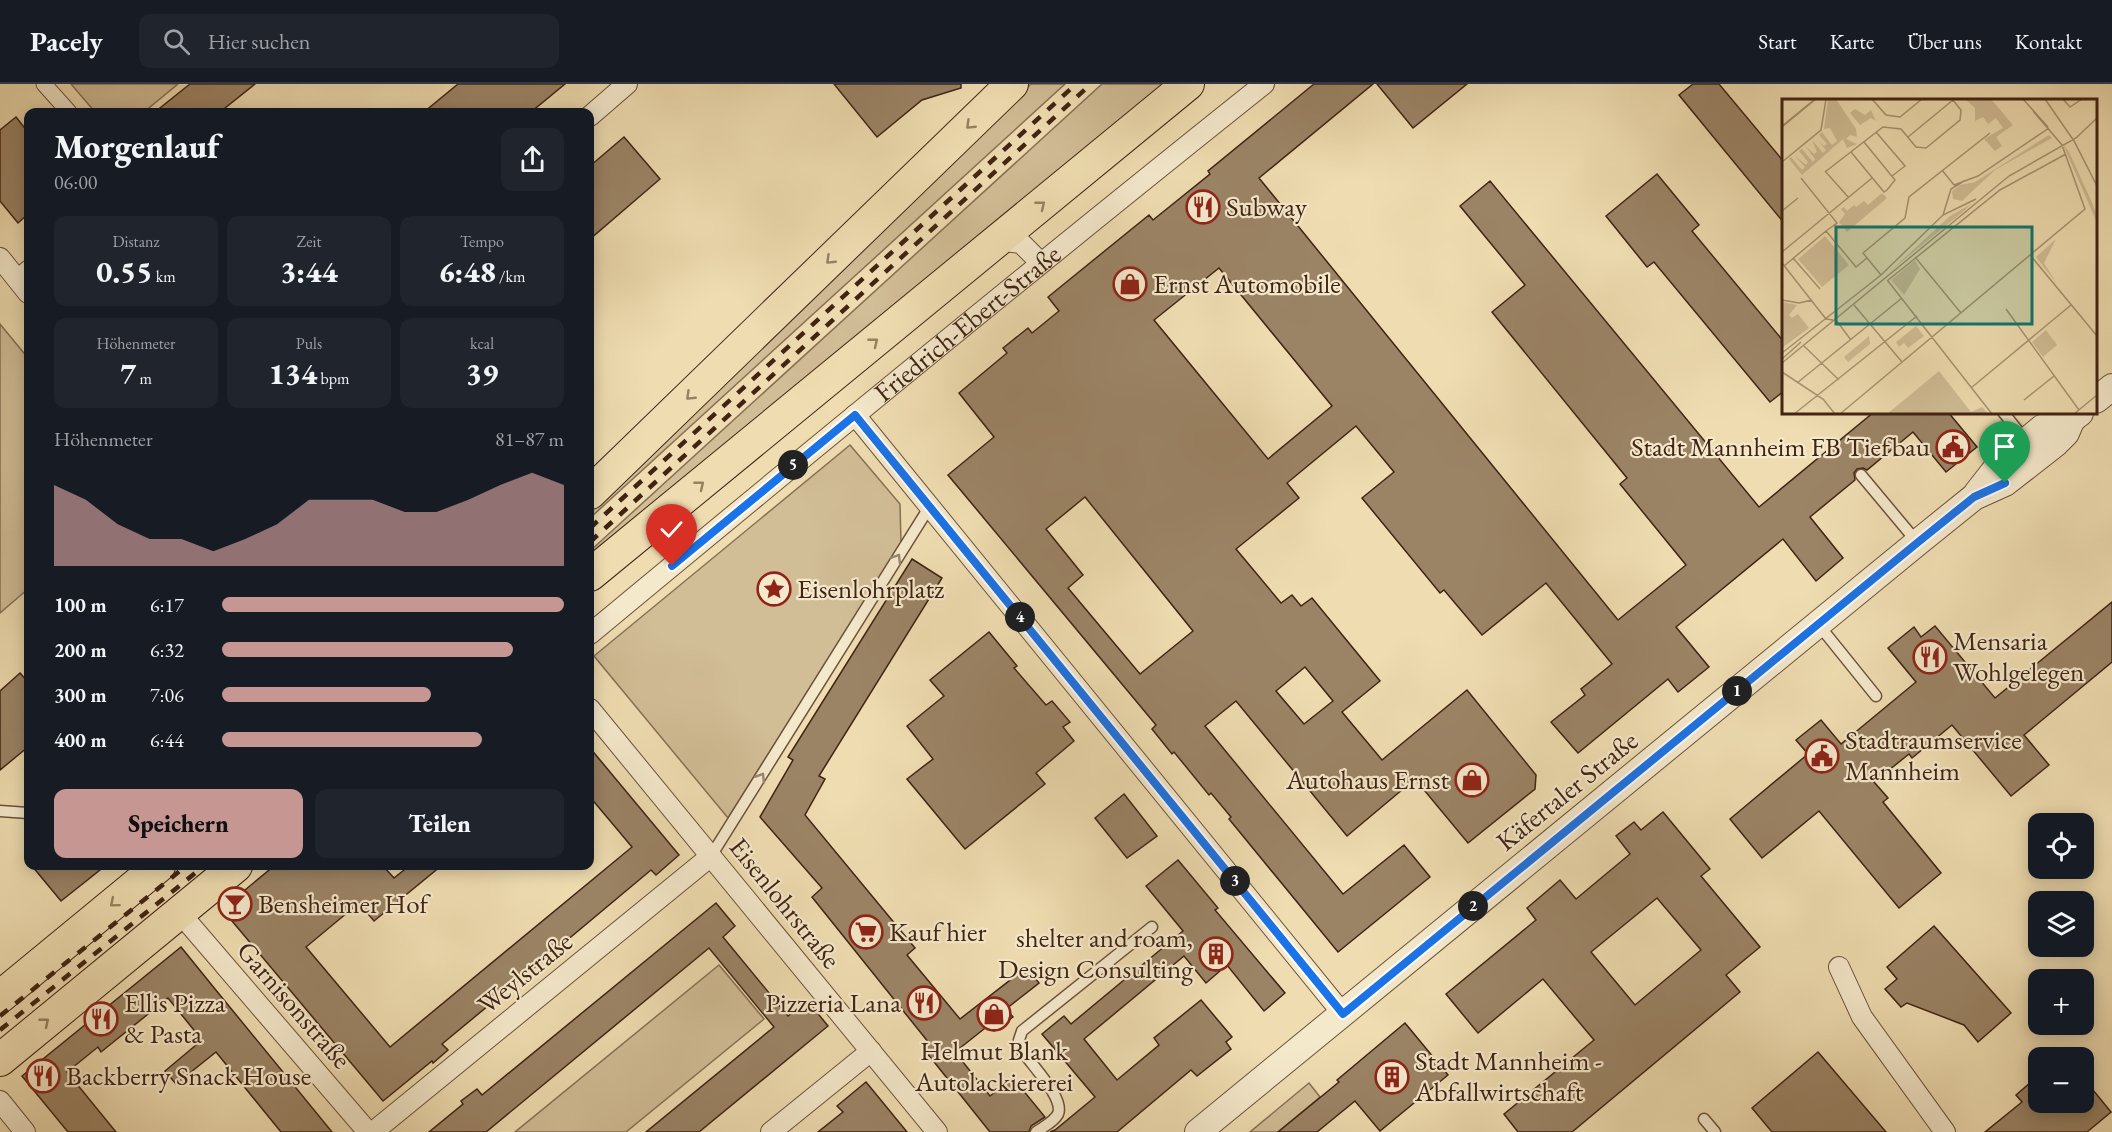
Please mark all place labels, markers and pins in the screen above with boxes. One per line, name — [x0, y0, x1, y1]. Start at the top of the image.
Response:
restaurant icon: Subway — [1185, 189, 1221, 225]
place label: Subway — [1226, 189, 1307, 224]
shop icon: Ernst Automobile — [1112, 266, 1148, 302]
place label: Ernst Automobile — [1153, 266, 1341, 301]
pin — [1979, 421, 2030, 483]
place label: Stadt Mannheim FB Tiefbau — [1631, 429, 1930, 464]
public building icon: Stadt Mannheim FB Tiefbau — [1935, 429, 1971, 465]
pin: 5 — [778, 450, 808, 480]
pin — [646, 504, 697, 566]
place icon: Eisenlohrplatz — [756, 571, 792, 607]
place label: Eisenlohrplatz — [797, 571, 945, 606]
pin: 4 — [1005, 602, 1035, 632]
place label: Mensaria Wohlgelegen — [1953, 623, 2084, 689]
restaurant icon: Mensaria Wohlgelegen — [1912, 639, 1948, 675]
pin: 1 — [1722, 676, 1752, 706]
place label: Stadtraumservice Mannheim — [1845, 722, 2022, 788]
public building icon: Stadtraumservice Mannheim — [1804, 738, 1840, 774]
place label: Autohaus Ernst — [1285, 762, 1450, 797]
shop icon: Autohaus Ernst — [1454, 762, 1490, 798]
pin: 3 — [1220, 866, 1250, 896]
bar icon: Bensheimer Hof — [217, 886, 253, 922]
place label: Bensheimer Hof — [258, 886, 432, 921]
pin: 2 — [1458, 891, 1488, 921]
supermarket icon: Kauf hier — [848, 914, 884, 950]
place label: Kauf hier — [889, 914, 986, 949]
place label: shelter and roam, Design Consulting — [998, 920, 1193, 986]
building icon: shelter and roam, Design Consulting — [1198, 936, 1234, 972]
place label: Ellis Pizza & Pasta — [124, 985, 226, 1051]
place label: Pizzeria Lana — [765, 985, 901, 1020]
restaurant icon: Pizzeria Lana — [906, 985, 942, 1021]
shop icon: Helmut Blank Autolackiererei — [976, 996, 1012, 1032]
restaurant icon: Ellis Pizza & Pasta — [83, 1001, 119, 1037]
place label: Helmut Blank Autolackiererei — [914, 1033, 1073, 1099]
place label: Stadt Mannheim - Abfallwirtschaft — [1414, 1043, 1602, 1109]
restaurant icon: Backberry Snack House — [25, 1058, 61, 1094]
place label: Backberry Snack House — [66, 1058, 311, 1093]
building icon: Stadt Mannheim - Abfallwirtschaft — [1374, 1059, 1410, 1095]

